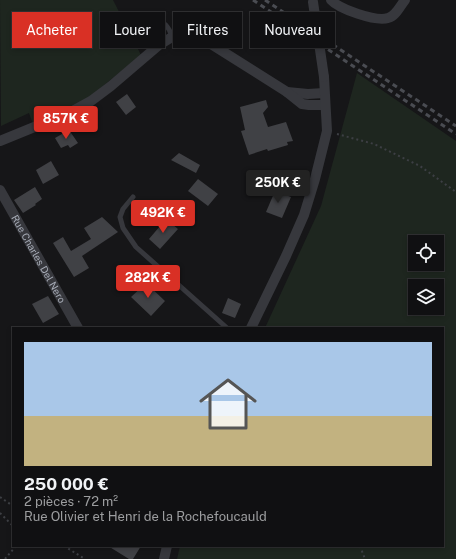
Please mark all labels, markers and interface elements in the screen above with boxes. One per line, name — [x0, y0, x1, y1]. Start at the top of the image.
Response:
chip: Acheter — [12, 12, 92, 48]
chip: Louer — [100, 12, 165, 48]
chip: Filtres — [173, 12, 242, 48]
chip: Nouveau — [250, 12, 335, 48]
pin: 857K € — [33, 106, 99, 140]
text: 857K € — [43, 111, 89, 126]
pin: 250K € — [245, 170, 311, 204]
text: 250K € — [255, 175, 301, 190]
pin: 492K € — [130, 200, 196, 234]
text: 492K € — [140, 205, 186, 220]
street label: Rue Charles Del Nero — [9, 213, 69, 305]
map controls — [408, 235, 444, 315]
button: locate — [408, 235, 444, 271]
pin: 282K € — [115, 265, 181, 299]
text: 282K € — [125, 270, 171, 285]
button: layers — [408, 279, 444, 315]
icon: home — [192, 368, 264, 440]
text: 250 000 € — [24, 474, 109, 494]
text: 2 pièces · 72 m² — [24, 494, 118, 509]
text: Rue Olivier et Henri de la Rochefoucauld — [24, 509, 267, 524]

